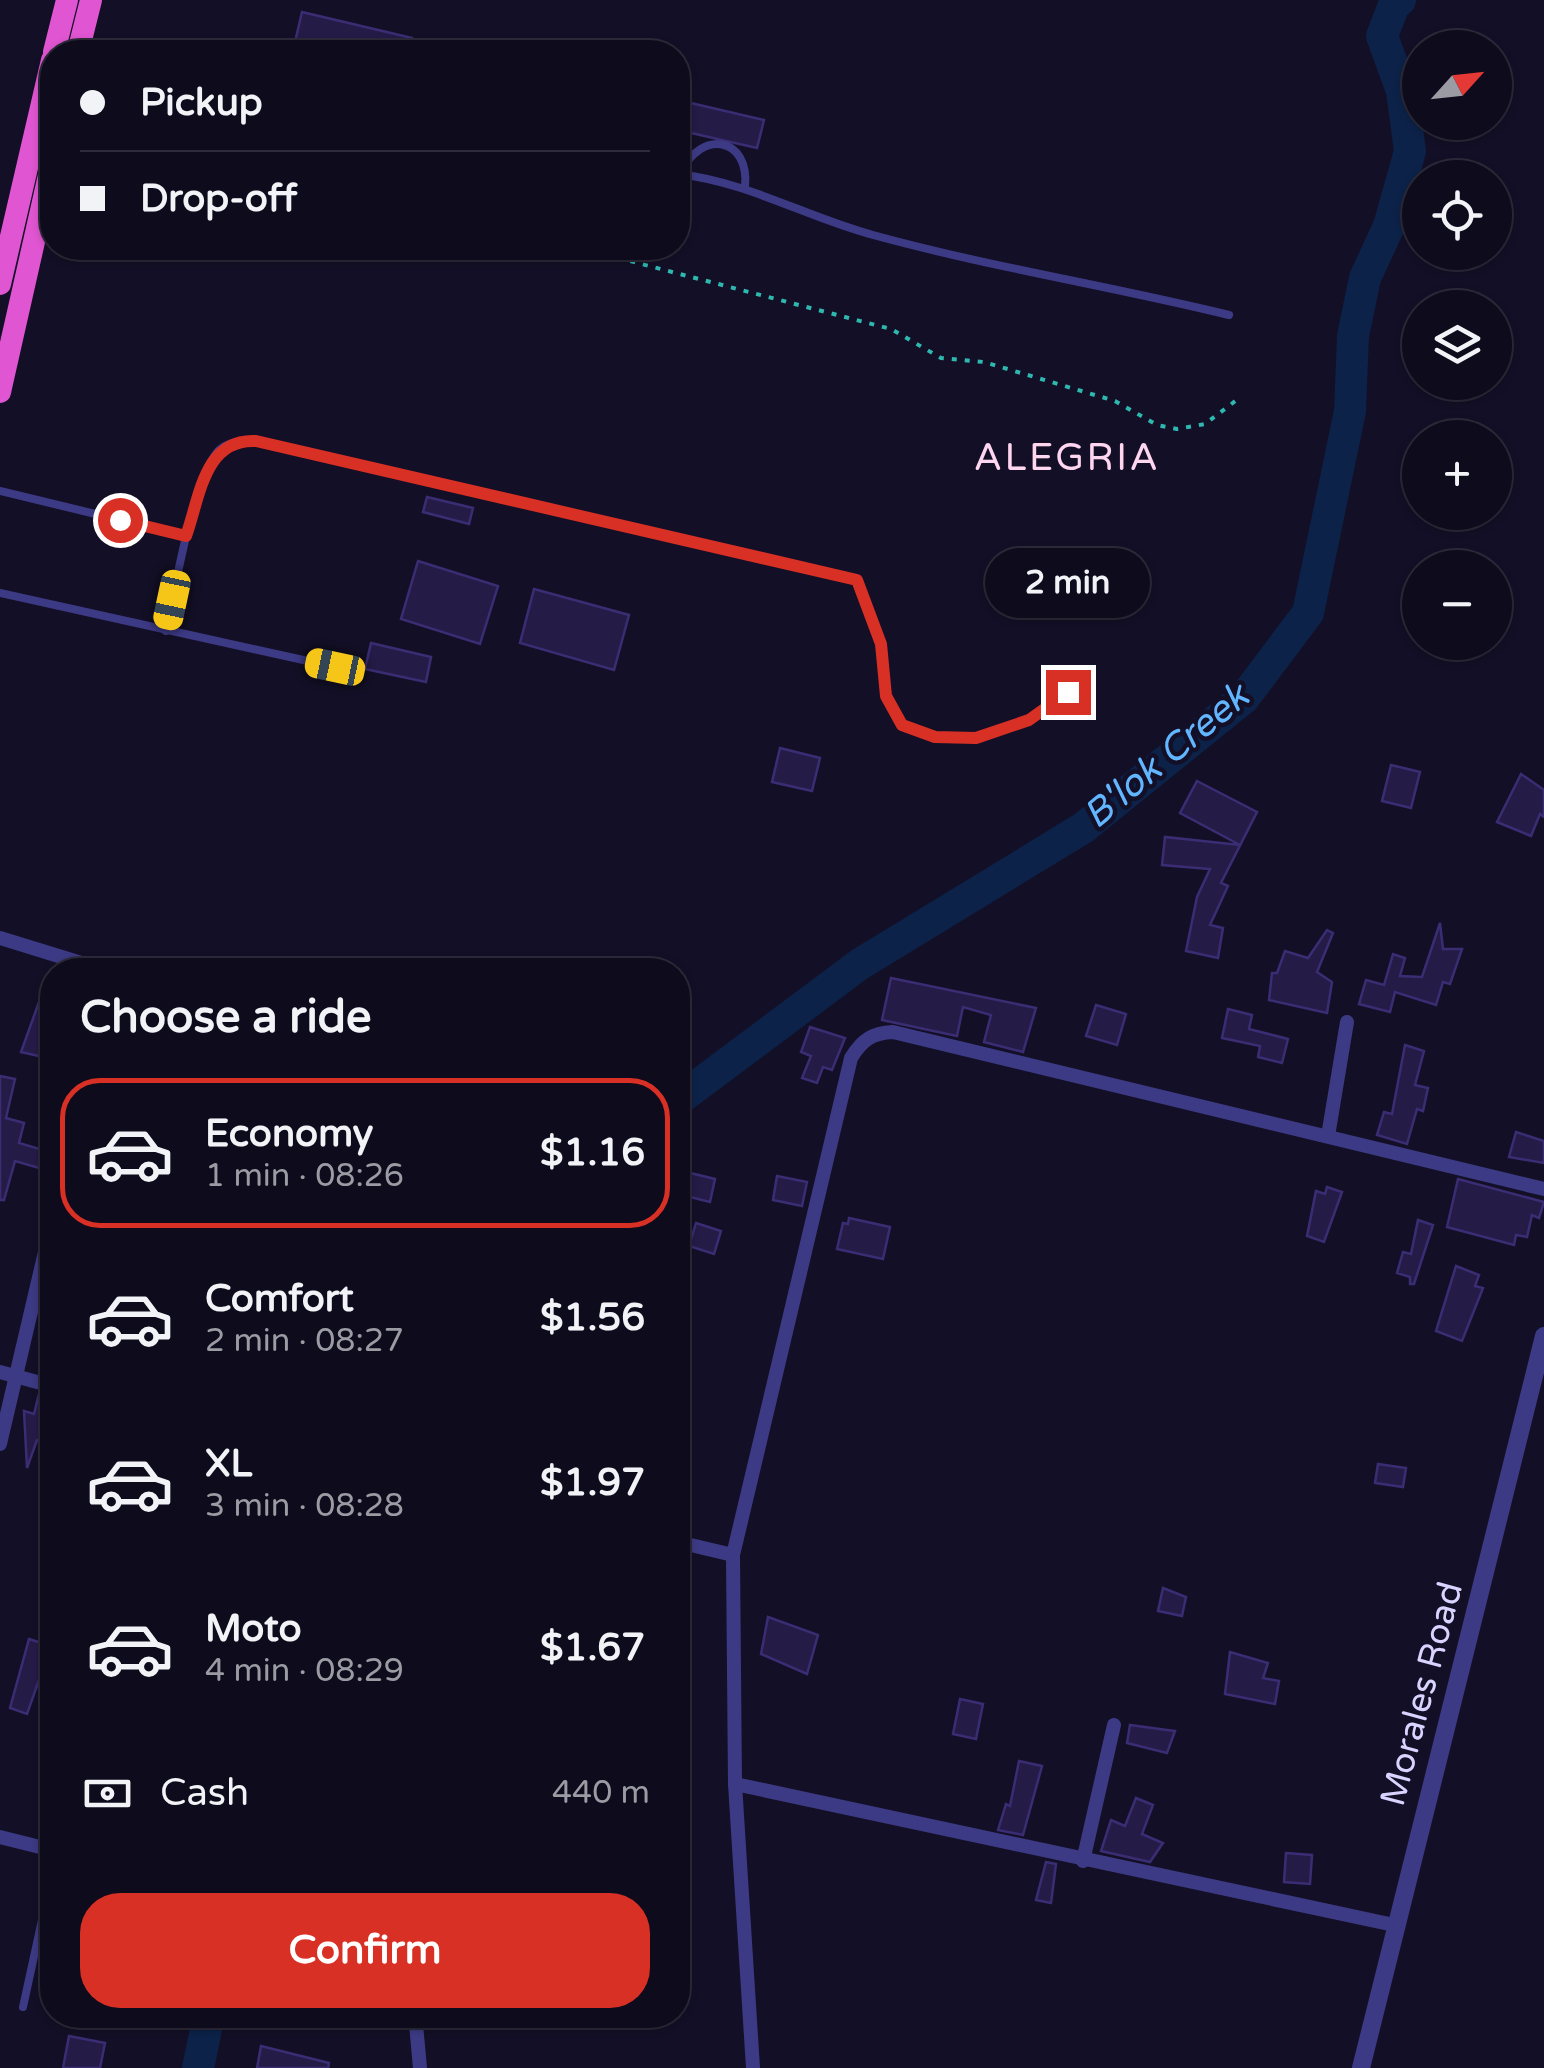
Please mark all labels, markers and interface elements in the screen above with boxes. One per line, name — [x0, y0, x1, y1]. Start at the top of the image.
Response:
north arrow — [1402, 30, 1512, 140]
map controls — [1402, 30, 1512, 660]
text: Pickup — [140, 80, 263, 126]
button: locate — [1402, 160, 1512, 270]
text: Drop-off — [140, 176, 297, 222]
button: layers — [1402, 290, 1512, 400]
button: + — [1402, 420, 1512, 530]
district label: ALEGRIA — [974, 435, 1160, 481]
route start — [98, 498, 143, 543]
callout: 2 min — [986, 547, 1150, 617]
button: − — [1402, 550, 1512, 660]
text: 2 min — [1025, 564, 1110, 602]
car — [151, 568, 193, 632]
car — [303, 646, 367, 688]
route end — [1046, 670, 1091, 715]
water label: B'lok Creek — [1074, 672, 1260, 838]
text: Choose a ride — [80, 991, 371, 1045]
icon: car — [85, 1108, 175, 1198]
text: Economy — [205, 1111, 373, 1157]
text: $1.16 — [540, 1130, 645, 1176]
text: 1 min · 08:26 — [205, 1157, 404, 1195]
icon: car — [85, 1273, 175, 1363]
text: Comfort — [205, 1276, 354, 1322]
text: $1.56 — [540, 1295, 645, 1341]
text: 2 min · 08:27 — [205, 1322, 404, 1360]
icon: car — [85, 1438, 175, 1528]
text: XL — [205, 1441, 252, 1487]
text: $1.97 — [540, 1460, 645, 1506]
text: 3 min · 08:28 — [205, 1487, 404, 1525]
street label: Morales Road — [1372, 1577, 1472, 1811]
icon: car — [85, 1603, 175, 1693]
text: Moto — [205, 1606, 301, 1652]
text: $1.67 — [540, 1625, 645, 1671]
text: 4 min · 08:29 — [205, 1652, 404, 1690]
icon: cash — [80, 1766, 135, 1821]
text: Cash — [160, 1770, 249, 1816]
text: 440 m — [552, 1774, 650, 1812]
button: Confirm — [80, 1893, 650, 2008]

